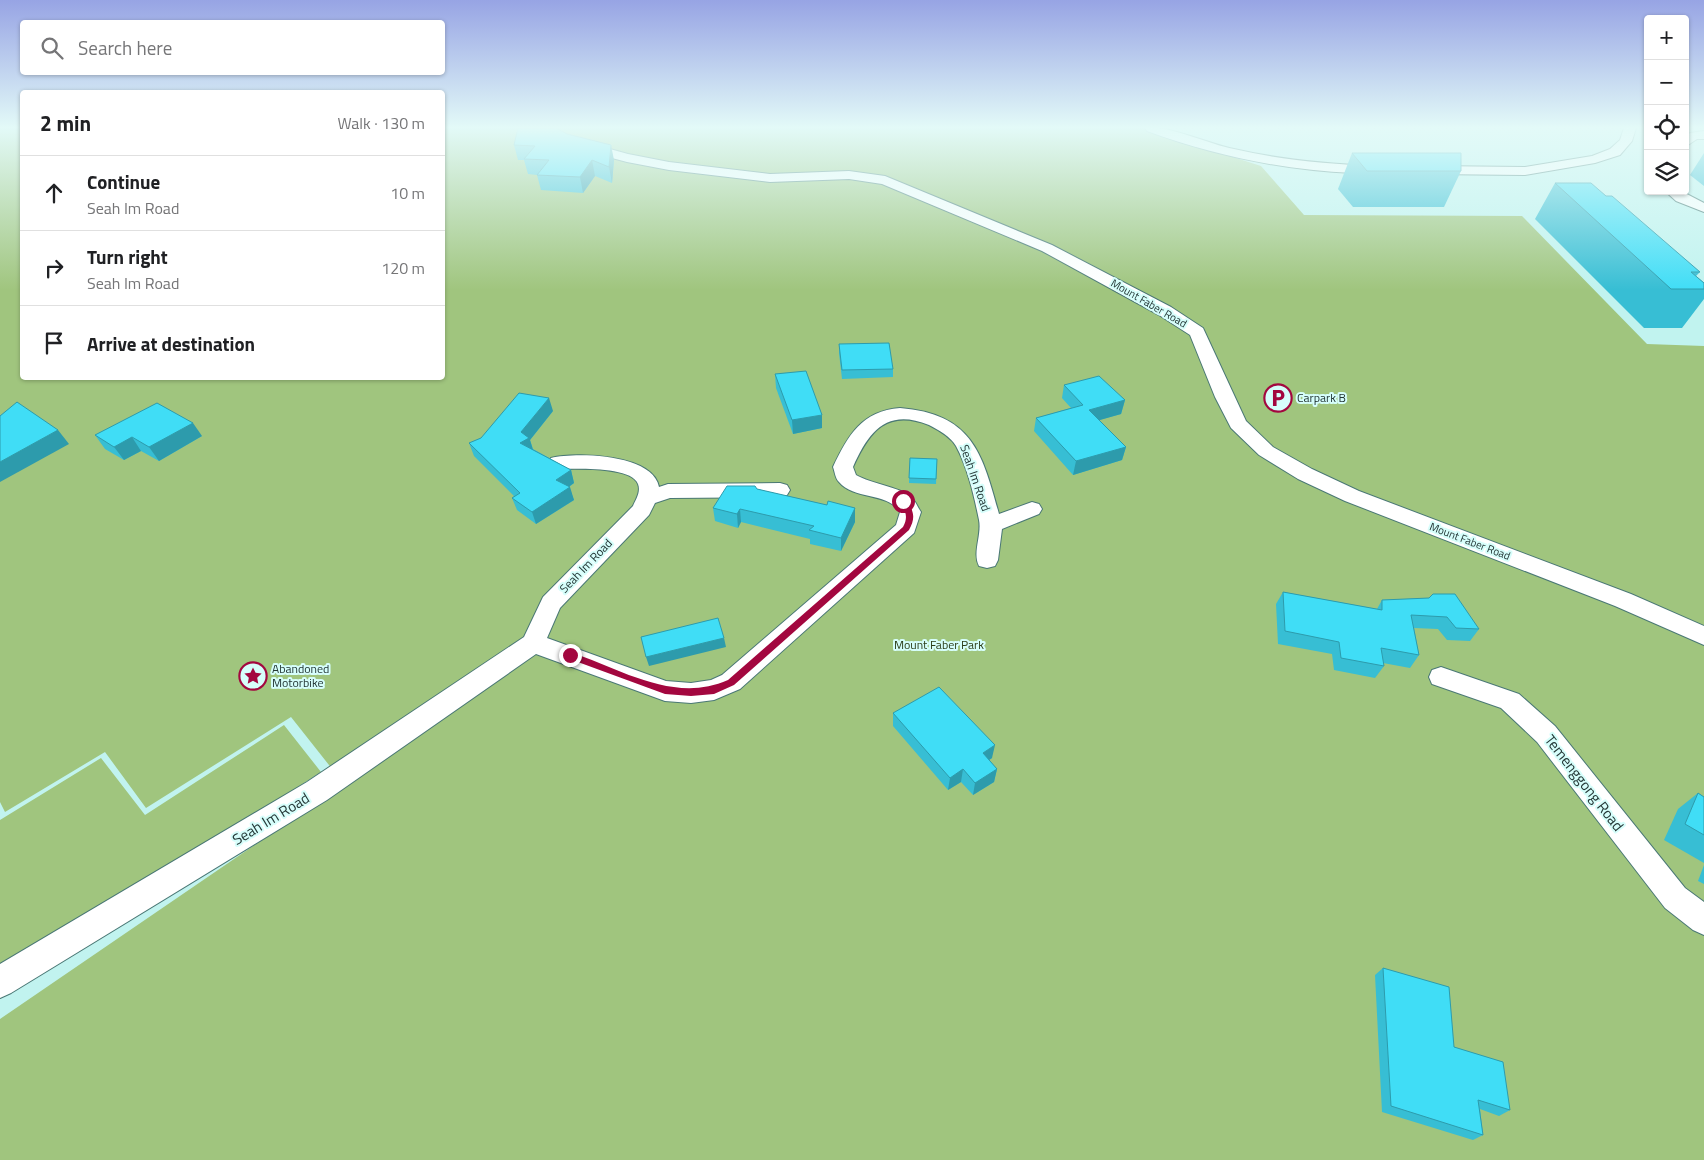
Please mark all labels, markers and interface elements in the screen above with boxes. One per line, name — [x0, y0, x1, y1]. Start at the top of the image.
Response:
map controls — [1644, 15, 1689, 195]
button: + — [1644, 15, 1689, 60]
search box — [20, 20, 445, 75]
text: Search here — [78, 33, 172, 62]
icon: search — [38, 34, 66, 62]
button: − — [1644, 60, 1689, 105]
button: locate — [1644, 105, 1689, 150]
text: 2 min — [40, 107, 91, 139]
text: Walk · 130 m — [337, 111, 425, 135]
button: layers — [1644, 150, 1689, 195]
text: Continue — [87, 167, 160, 196]
icon: ahead — [40, 179, 68, 207]
text: 10 m — [390, 181, 425, 205]
text: Seah Im Road — [87, 196, 179, 220]
text: Turn right — [87, 242, 168, 271]
icon: right — [40, 254, 68, 282]
text: 120 m — [381, 256, 425, 280]
text: Seah Im Road — [87, 271, 179, 295]
street label: Mount Faber Road — [1108, 275, 1190, 331]
icon: arrive — [40, 329, 68, 357]
text: Arrive at destination — [87, 329, 255, 358]
parking icon: Carpark B — [1263, 383, 1293, 413]
place label: Carpark B — [1297, 388, 1346, 407]
street label: Seah Im Road — [955, 442, 996, 514]
route start — [892, 490, 915, 513]
street label: Mount Faber Road — [1427, 518, 1513, 564]
street label: Seah Im Road — [555, 534, 617, 597]
park label: Mount Faber Park — [894, 635, 984, 654]
route end — [559, 644, 582, 667]
place label: Abandoned Motorbike — [272, 659, 329, 692]
place icon: Abandoned Motorbike — [238, 661, 268, 691]
street label: Temenggong Road — [1539, 729, 1630, 836]
street label: Seah Im Road — [228, 786, 314, 851]

